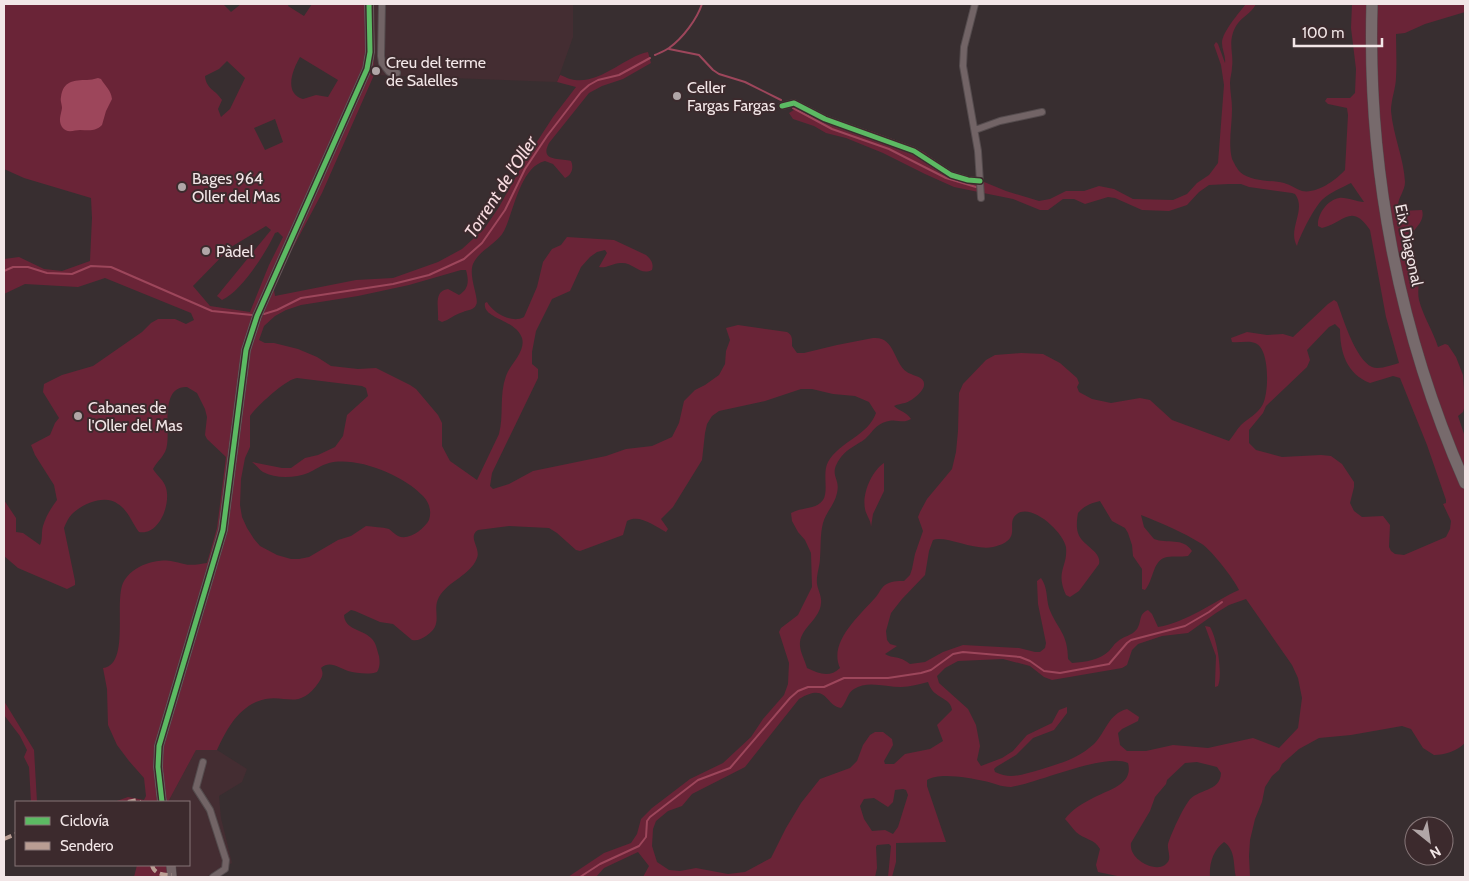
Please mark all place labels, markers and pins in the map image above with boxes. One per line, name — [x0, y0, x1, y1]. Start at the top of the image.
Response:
place label: Creu del terme de Salelles — [386, 53, 486, 90]
marker: Creu del terme de Salelles — [370, 65, 382, 77]
place label: Celler Fargas Fargas — [687, 78, 776, 115]
marker: Celler Fargas Fargas — [671, 90, 683, 102]
place label: Bages 964 Oller del Mas — [192, 169, 281, 206]
marker: Bages 964 Oller del Mas — [176, 181, 188, 193]
place label: Pàdel — [216, 242, 254, 261]
marker: Pàdel — [200, 245, 212, 257]
place label: Cabanes de l'Oller del Mas — [88, 398, 183, 435]
marker: Cabanes de l'Oller del Mas — [72, 410, 84, 422]

